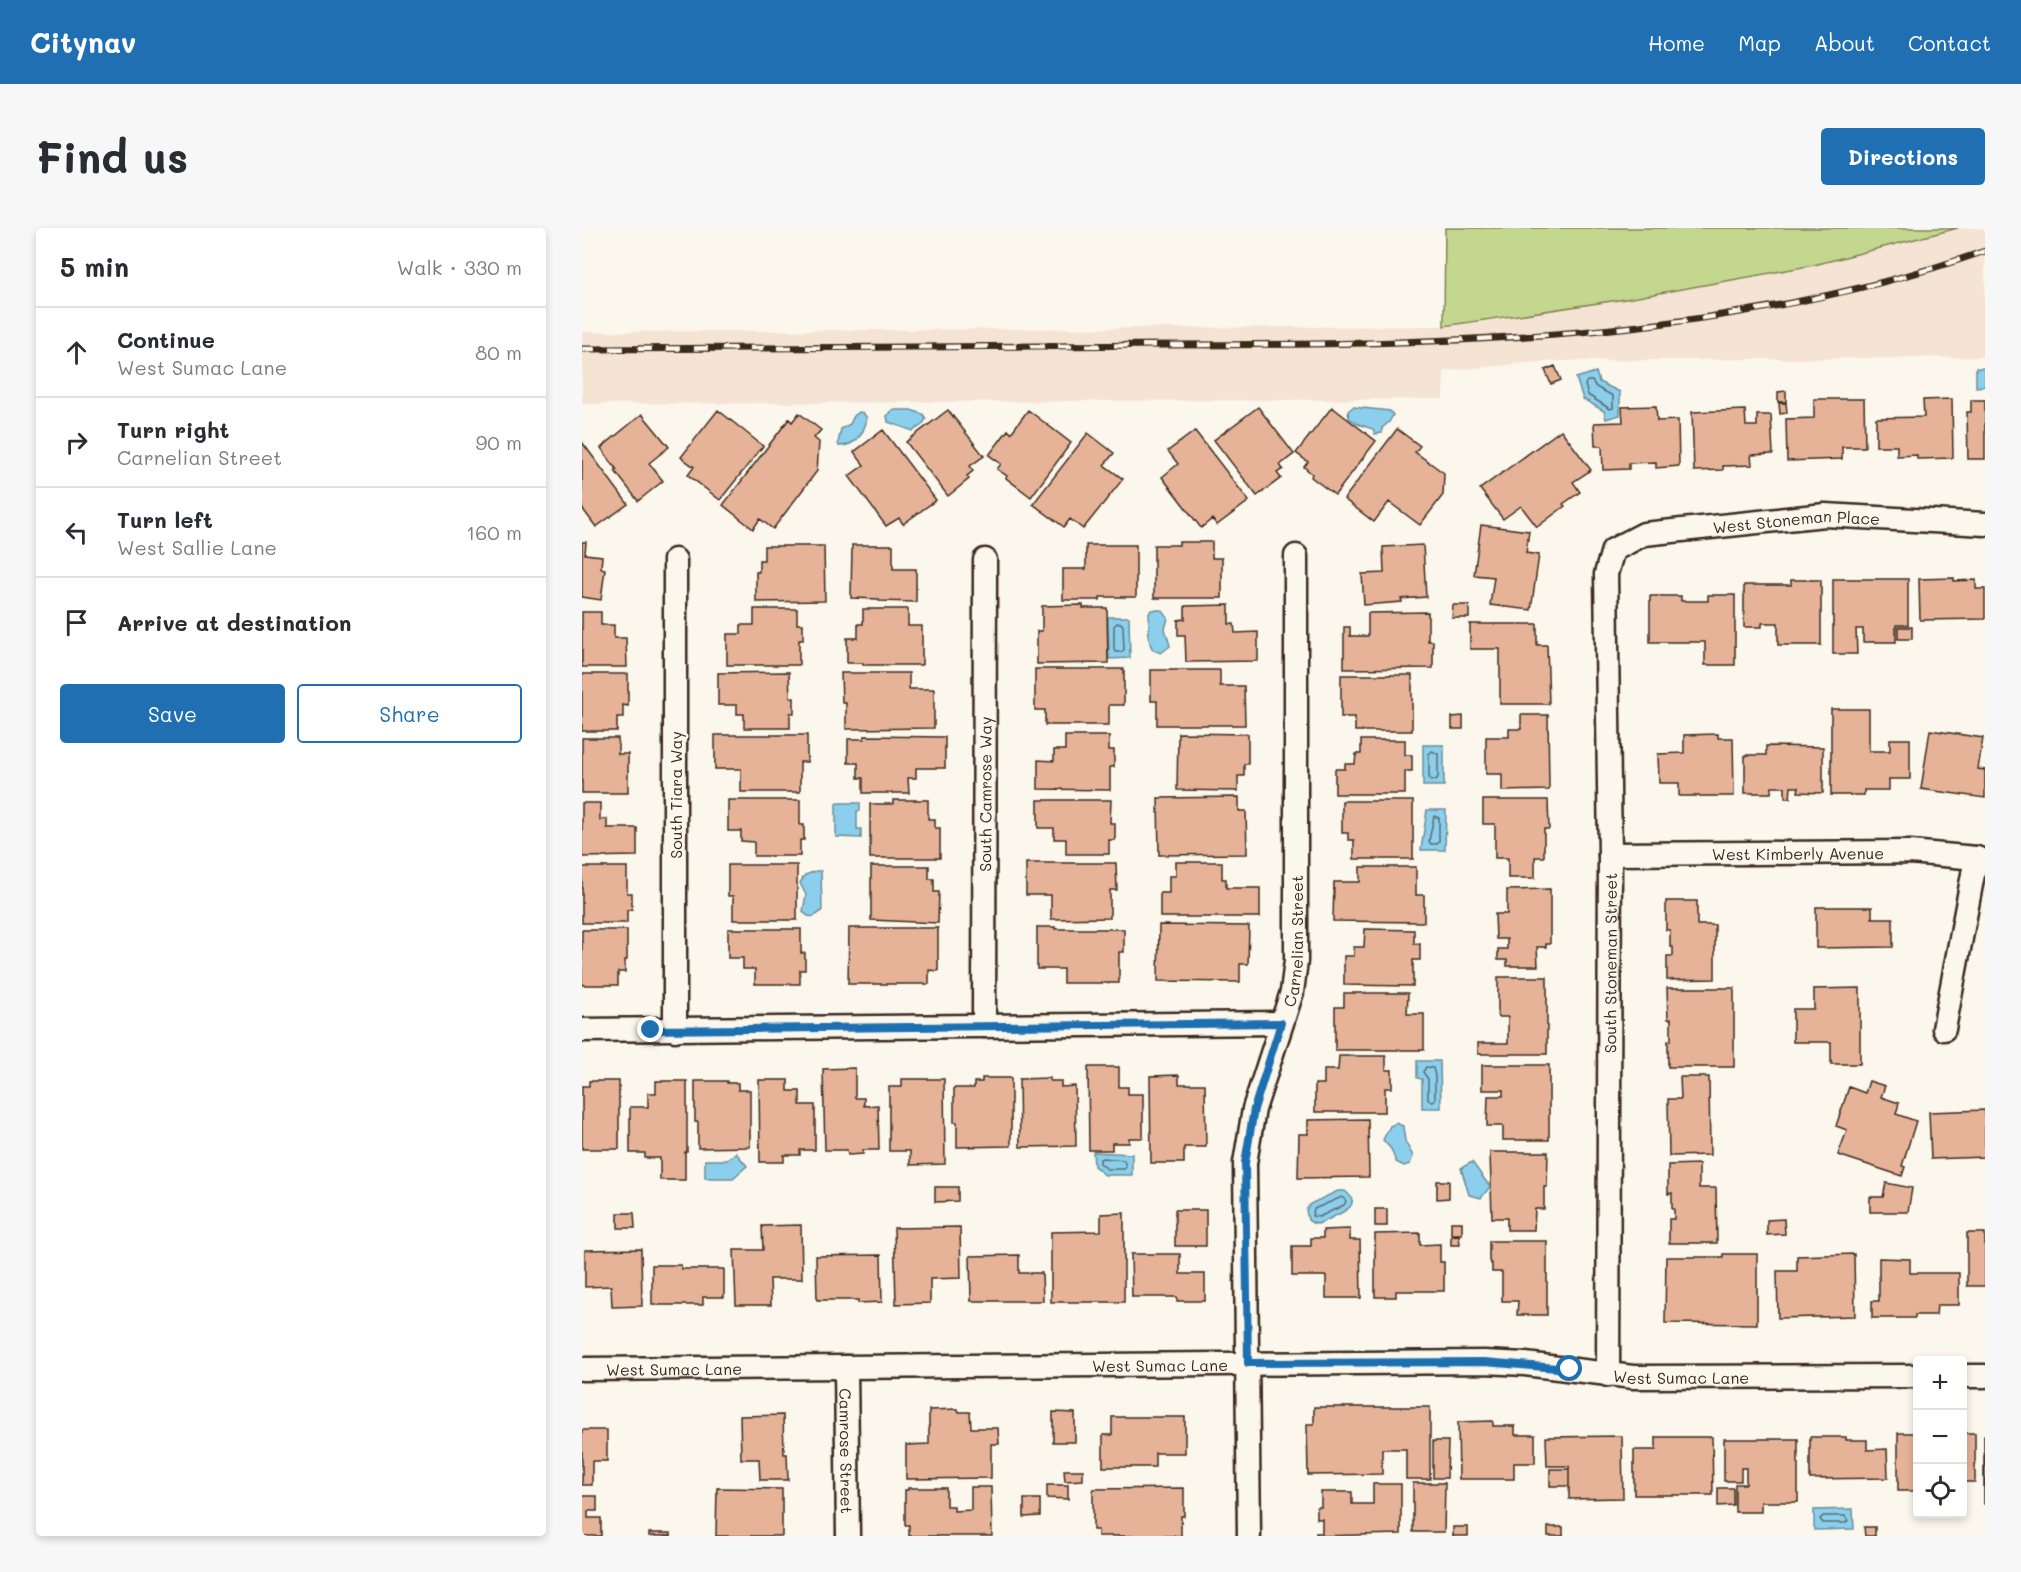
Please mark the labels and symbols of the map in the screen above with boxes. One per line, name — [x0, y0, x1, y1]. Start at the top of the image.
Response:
street label: West Stoneman Place — [1712, 504, 1881, 537]
street label: South Camrose Way — [974, 716, 995, 872]
street label: South Tiara Way — [665, 731, 686, 859]
street label: West Kimberly Avenue — [1712, 842, 1884, 864]
street label: South Stoneman Street — [1599, 873, 1620, 1053]
street label: Carnelian Street — [1277, 875, 1307, 1009]
route end — [637, 1016, 663, 1042]
street label: West Sumac Lane — [1092, 1353, 1228, 1376]
route start — [1556, 1355, 1582, 1381]
street label: West Sumac Lane — [606, 1357, 742, 1379]
street label: West Sumac Lane — [1612, 1364, 1749, 1388]
street label: Camrose Street — [836, 1388, 858, 1514]

